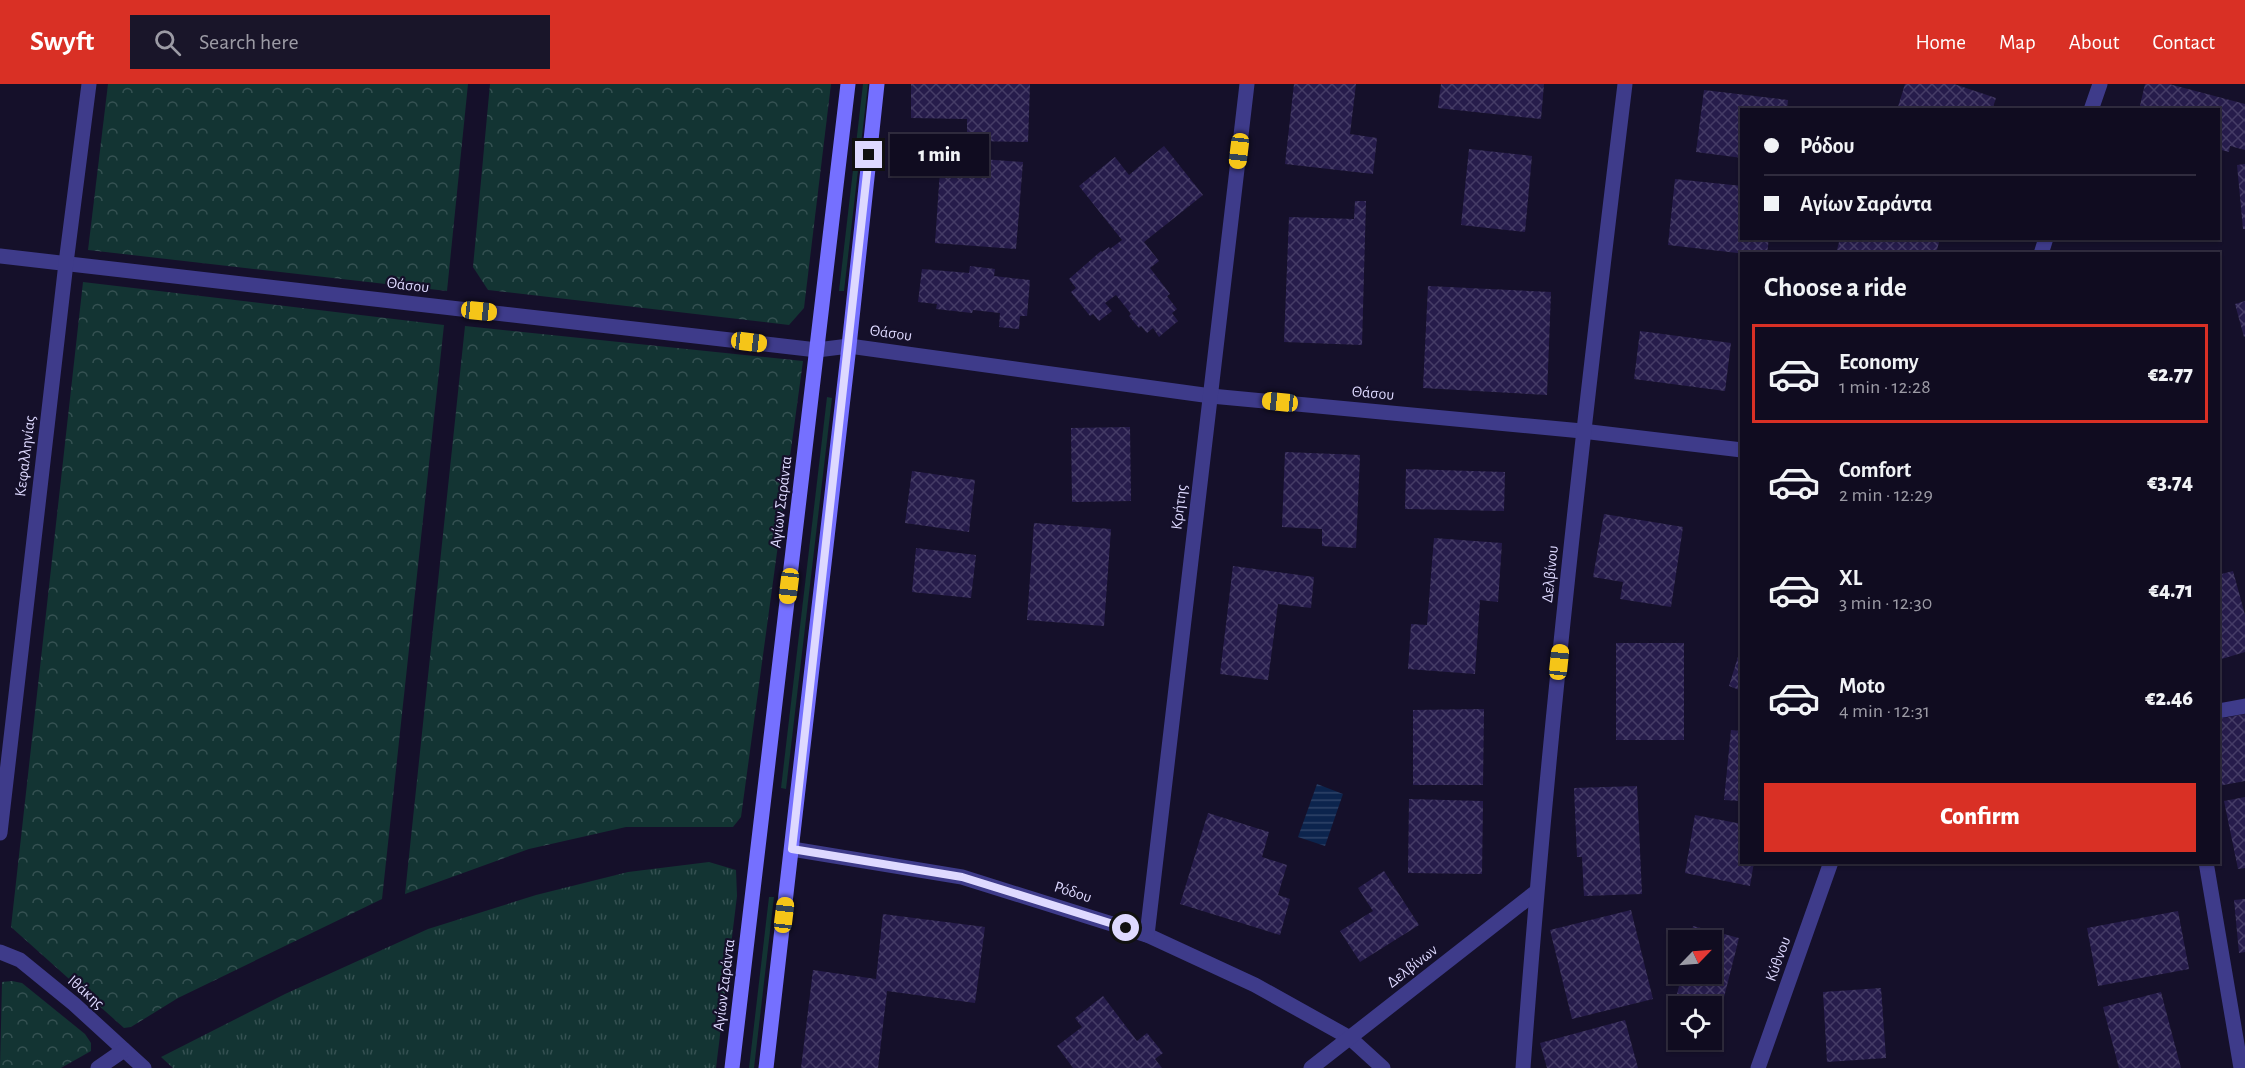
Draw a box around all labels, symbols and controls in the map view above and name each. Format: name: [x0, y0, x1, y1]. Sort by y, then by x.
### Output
search box: [130, 15, 550, 69]
icon: search: [151, 26, 184, 59]
text: Swyft: [30, 28, 94, 56]
text: Search here: [199, 31, 299, 53]
text: Home: [1915, 32, 1966, 53]
text: Map: [1999, 32, 2036, 53]
text: About: [2069, 32, 2119, 53]
text: Contact: [2152, 32, 2215, 53]
car: [1228, 132, 1250, 170]
callout: 1 min: [890, 134, 989, 176]
text: Ρόδου: [1800, 135, 1854, 157]
route end: [855, 141, 882, 168]
text: 1 min: [918, 145, 961, 165]
text: Αγίων Σαράντα: [1800, 193, 1932, 215]
street label: Θάσου: [386, 274, 430, 296]
text: Choose a ride: [1764, 274, 1907, 301]
car: [460, 300, 498, 322]
street label: Θάσου: [869, 322, 913, 344]
car: [730, 331, 768, 353]
icon: car: [1767, 347, 1821, 401]
text: Economy: [1839, 351, 1919, 373]
text: €2.77: [2148, 363, 2193, 385]
text: 1 min · 12:28: [1839, 377, 1931, 397]
street label: Θάσου: [1351, 383, 1395, 403]
car: [1261, 391, 1299, 413]
street label: Κεφαλληνίας: [12, 414, 39, 498]
street label: Αγίων Σαράντα: [767, 455, 795, 549]
icon: car: [1767, 455, 1821, 509]
text: Comfort: [1839, 459, 1911, 481]
text: €3.74: [2147, 471, 2193, 493]
street label: Κρήτης: [1168, 483, 1191, 531]
text: 2 min · 12:29: [1839, 485, 1933, 505]
street label: Δελβίνου: [1539, 545, 1561, 603]
icon: car: [1767, 563, 1821, 617]
car: [778, 567, 800, 605]
text: XL: [1839, 567, 1862, 589]
text: €4.71: [2149, 579, 2193, 601]
text: 3 min · 12:30: [1839, 593, 1932, 613]
car: [1548, 643, 1570, 681]
icon: car: [1767, 671, 1821, 725]
text: Moto: [1839, 675, 1885, 697]
text: €2.46: [2145, 687, 2193, 709]
text: 4 min · 12:31: [1839, 701, 1930, 721]
button: Confirm: [1764, 783, 2196, 852]
street label: Ρόδου: [1052, 878, 1094, 906]
car: [773, 896, 795, 934]
route start: [1112, 914, 1139, 941]
north arrow: [1668, 930, 1722, 984]
map controls: [1668, 930, 1722, 1050]
street label: Κύθνου: [1763, 934, 1793, 984]
street label: Αγίων Σαράντα: [710, 938, 738, 1032]
street label: Δελβίνων: [1384, 941, 1440, 991]
street label: Ιθάκης: [64, 972, 107, 1013]
button: locate: [1668, 996, 1722, 1050]

